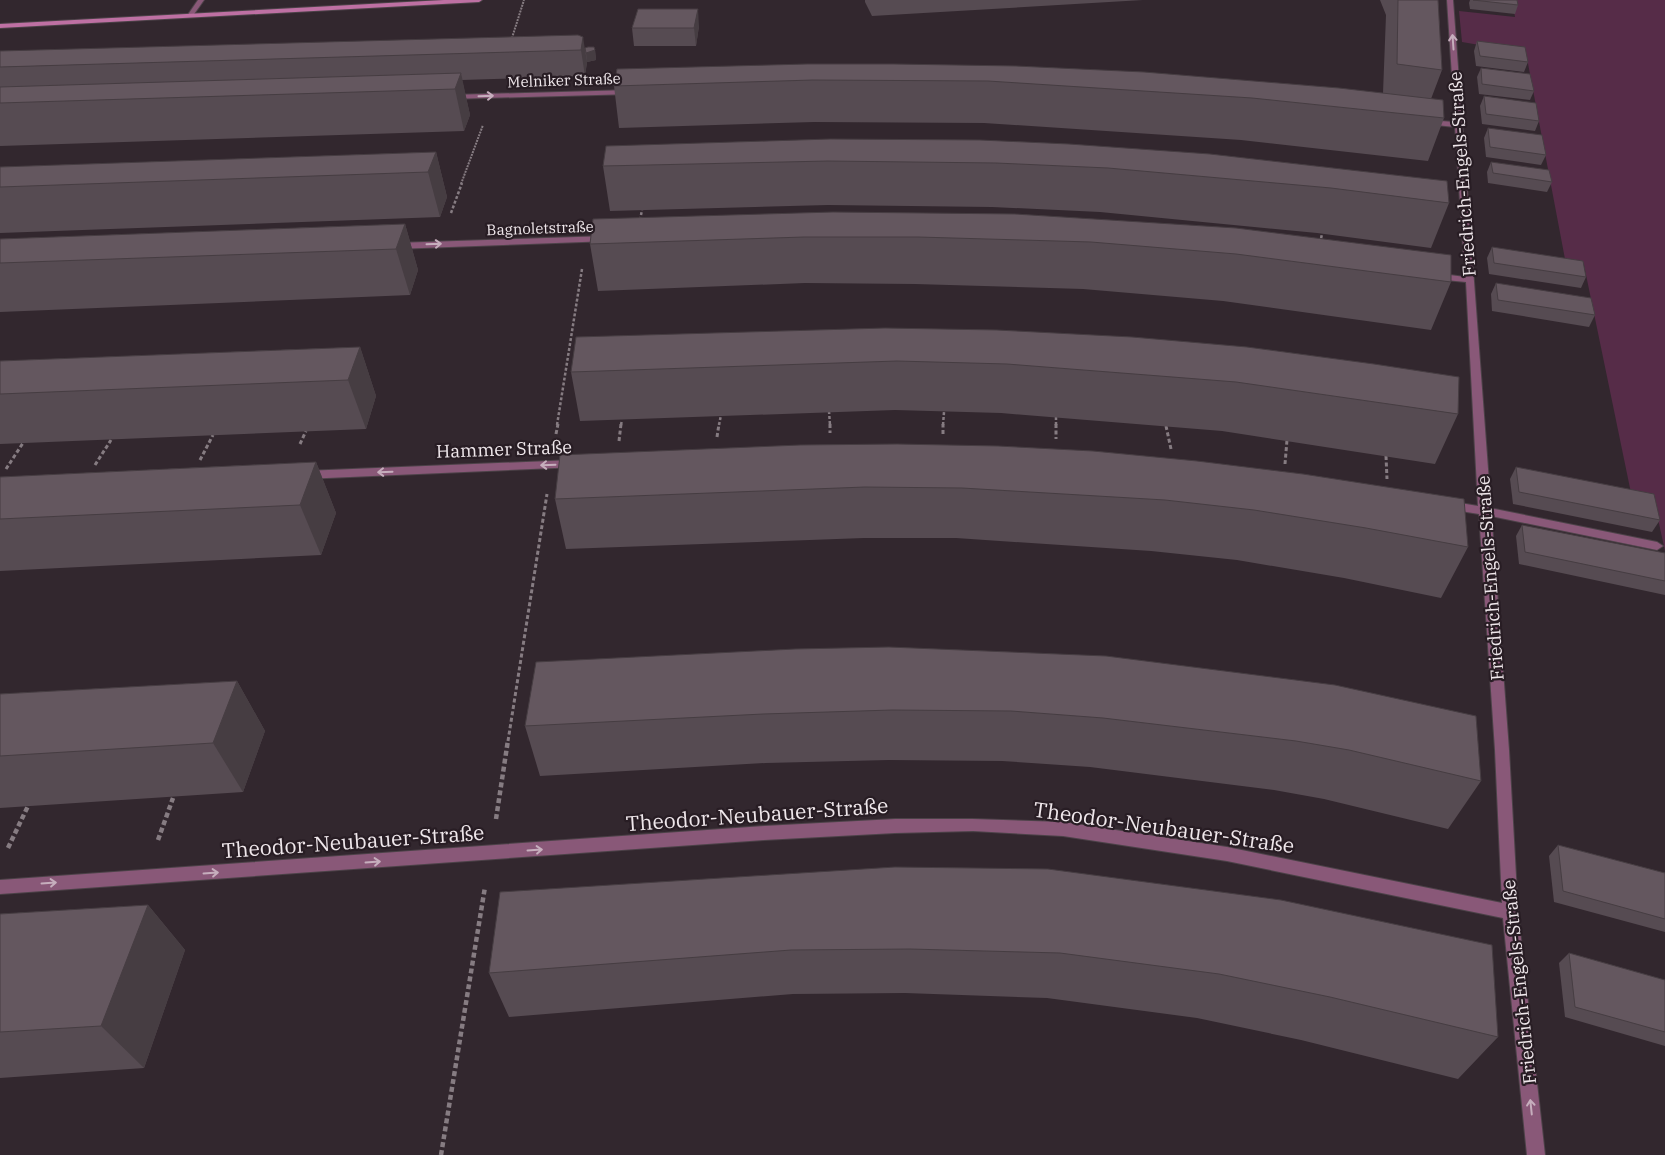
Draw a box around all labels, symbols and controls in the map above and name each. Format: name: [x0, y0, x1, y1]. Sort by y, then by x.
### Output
one-way arrow: [1449, 34, 1458, 50]
street label: Melniker Straße: [507, 69, 621, 91]
street label: Friedrich-Engels-Straße: [1443, 71, 1481, 277]
one-way arrow: [478, 91, 494, 101]
street label: Bagnoletstraße: [486, 217, 594, 239]
one-way arrow: [425, 240, 441, 249]
street label: Hammer Straße: [436, 435, 572, 463]
one-way arrow: [540, 460, 556, 470]
one-way arrow: [378, 467, 394, 476]
street label: Friedrich-Engels-Straße: [1471, 475, 1509, 681]
street label: Theodor-Neubauer-Straße: [625, 791, 889, 837]
street label: Theodor-Neubauer-Straße: [1032, 795, 1296, 859]
street label: Theodor-Neubauer-Straße: [221, 818, 485, 864]
one-way arrow: [527, 845, 543, 854]
one-way arrow: [365, 857, 381, 867]
one-way arrow: [203, 868, 219, 877]
one-way arrow: [40, 879, 56, 888]
street label: Friedrich-Engels-Straße: [1497, 879, 1541, 1085]
one-way arrow: [1526, 1099, 1536, 1115]

